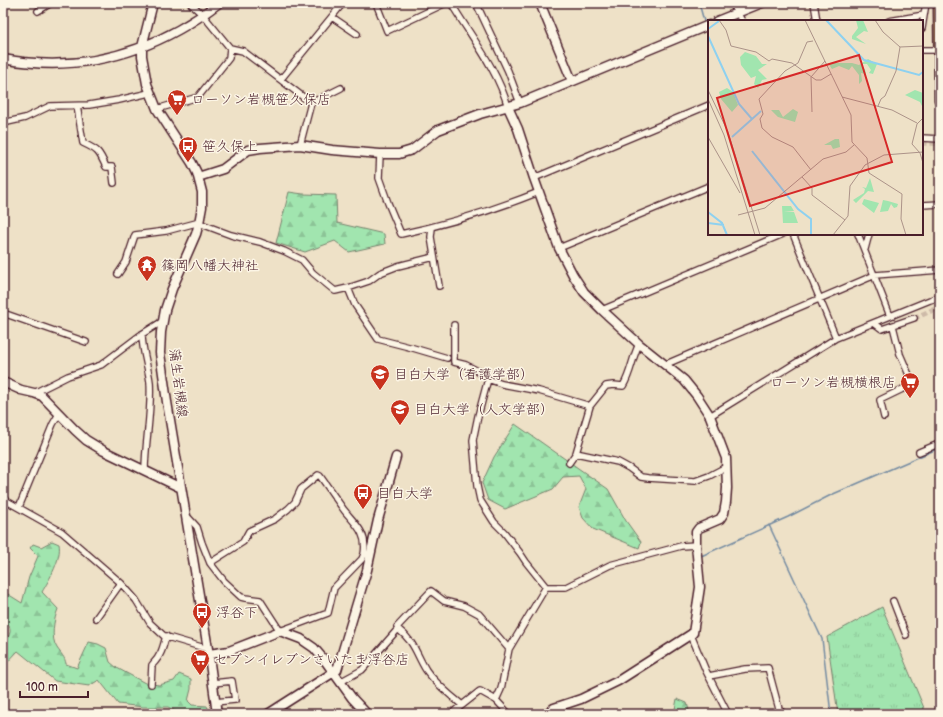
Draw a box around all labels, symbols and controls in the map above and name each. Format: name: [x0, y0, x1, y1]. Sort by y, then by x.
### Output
inset map: [708, 20, 923, 235]
supermarket icon: ローソン岩槻笹久保店: [166, 88, 188, 116]
place label: ローソン岩槻笹久保店: [191, 91, 331, 108]
bus stop icon: 笹久保上: [177, 135, 199, 163]
place label: 笹久保上: [202, 138, 258, 155]
temple icon: 篠岡八幡大神社: [136, 254, 158, 282]
place label: 篠岡八幡大神社: [161, 257, 259, 274]
street label: 蒲生岩槻線: [166, 347, 191, 419]
school or university icon: 目白大学（看護学部）: [369, 363, 391, 391]
place label: 目白大学（看護学部）: [394, 366, 534, 383]
supermarket icon: ローソン岩槻横根店: [899, 371, 921, 399]
place label: ローソン岩槻横根店: [770, 374, 896, 391]
school or university icon: 目白大学（人文学部）: [389, 398, 411, 426]
place label: 目白大学（人文学部）: [414, 401, 554, 418]
bus stop icon: 目白大学: [352, 482, 374, 510]
place label: 目白大学: [377, 485, 433, 502]
bus stop icon: 浮谷下: [191, 601, 213, 629]
place label: 浮谷下: [216, 604, 258, 621]
supermarket icon: セブンイレブンさいたま浮谷店: [189, 648, 211, 676]
place label: セブンイレブンさいたま浮谷店: [214, 651, 409, 668]
scale bar: [20, 673, 88, 699]
text: 100 m: [26, 680, 58, 695]

